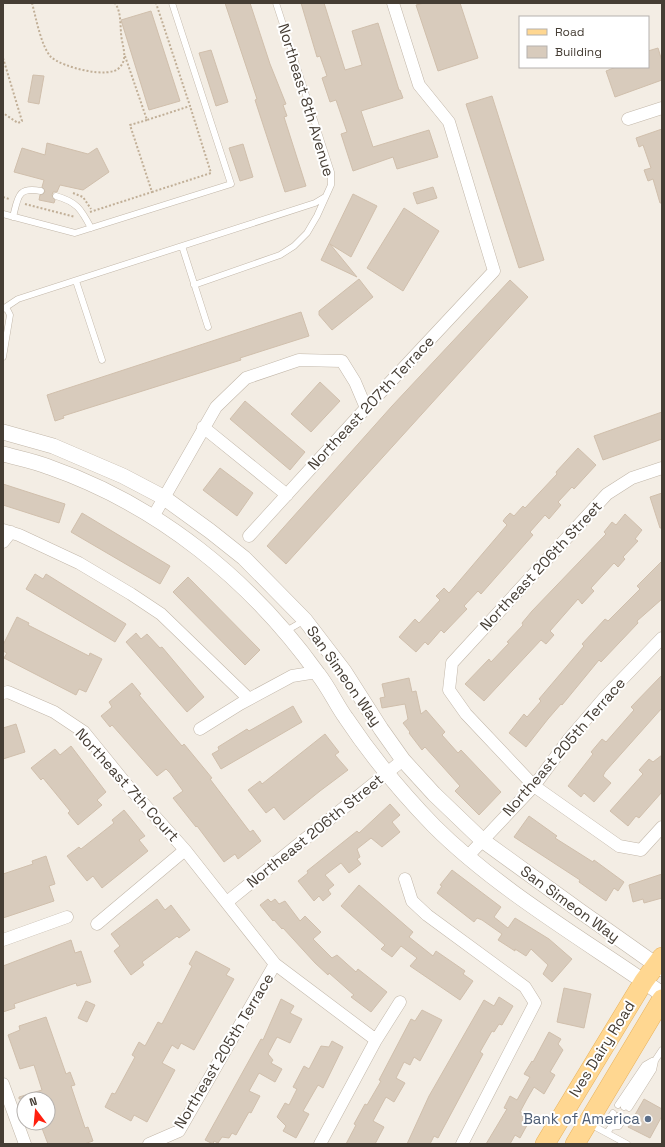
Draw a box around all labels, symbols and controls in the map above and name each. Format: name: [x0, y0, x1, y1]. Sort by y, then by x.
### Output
legend: [519, 16, 649, 68]
street label: Northeast 8th Avenue: [274, 21, 339, 179]
text: Road: [555, 24, 584, 40]
text: Building: [555, 44, 602, 60]
street label: Northeast 207th Terrace: [303, 331, 438, 474]
street label: Northeast 206th Street: [476, 497, 606, 635]
street label: San Simeon Way: [303, 622, 386, 730]
street label: Northeast 205th Terrace: [498, 673, 629, 820]
street label: Northeast 7th Court: [71, 724, 183, 845]
street label: Northeast 206th Street: [242, 770, 387, 892]
street label: San Simeon Way: [517, 861, 624, 946]
street label: Northeast 205th Terrace: [170, 970, 278, 1132]
street label: Ives Dairy Road: [564, 997, 639, 1100]
north arrow: [16, 1091, 56, 1131]
text: N: [28, 1094, 39, 1109]
place label: Bank of America: [523, 1109, 640, 1128]
marker: Bank of America: [643, 1114, 653, 1124]

